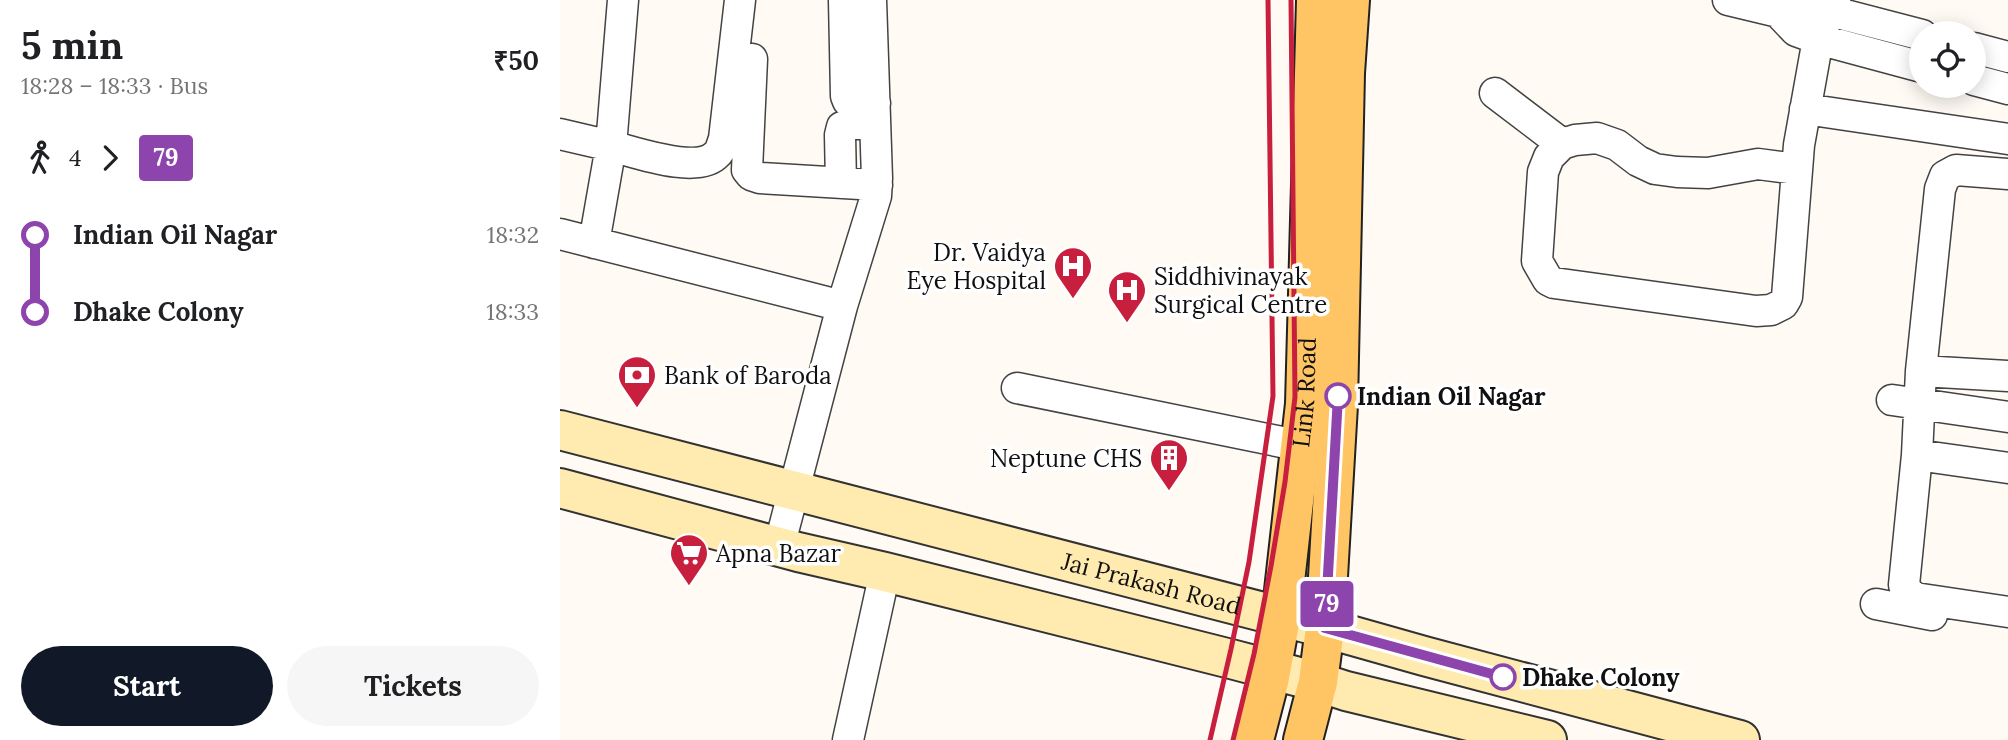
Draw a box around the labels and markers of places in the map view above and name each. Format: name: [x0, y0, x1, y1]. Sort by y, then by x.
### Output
place label: Dr. Vaidya Eye Hospital: [907, 237, 1046, 296]
hospital icon: Dr. Vaidya Eye Hospital: [1052, 245, 1094, 300]
place label: Siddhivinayak Surgical Centre: [1154, 261, 1327, 320]
hospital icon: Siddhivinayak Surgical Centre: [1106, 269, 1148, 324]
bank icon: Bank of Baroda: [616, 354, 658, 409]
place label: Bank of Baroda: [664, 360, 832, 391]
place label: Indian Oil Nagar: [1357, 381, 1546, 412]
marker: Indian Oil Nagar: [1325, 383, 1351, 409]
building icon: Neptune CHS: [1148, 437, 1190, 492]
place label: Neptune CHS: [990, 443, 1142, 474]
supermarket icon: Apna Bazar: [668, 532, 710, 587]
place label: Apna Bazar: [715, 538, 842, 569]
place label: Dhake Colony: [1522, 662, 1680, 693]
marker: Dhake Colony: [1490, 664, 1516, 690]

